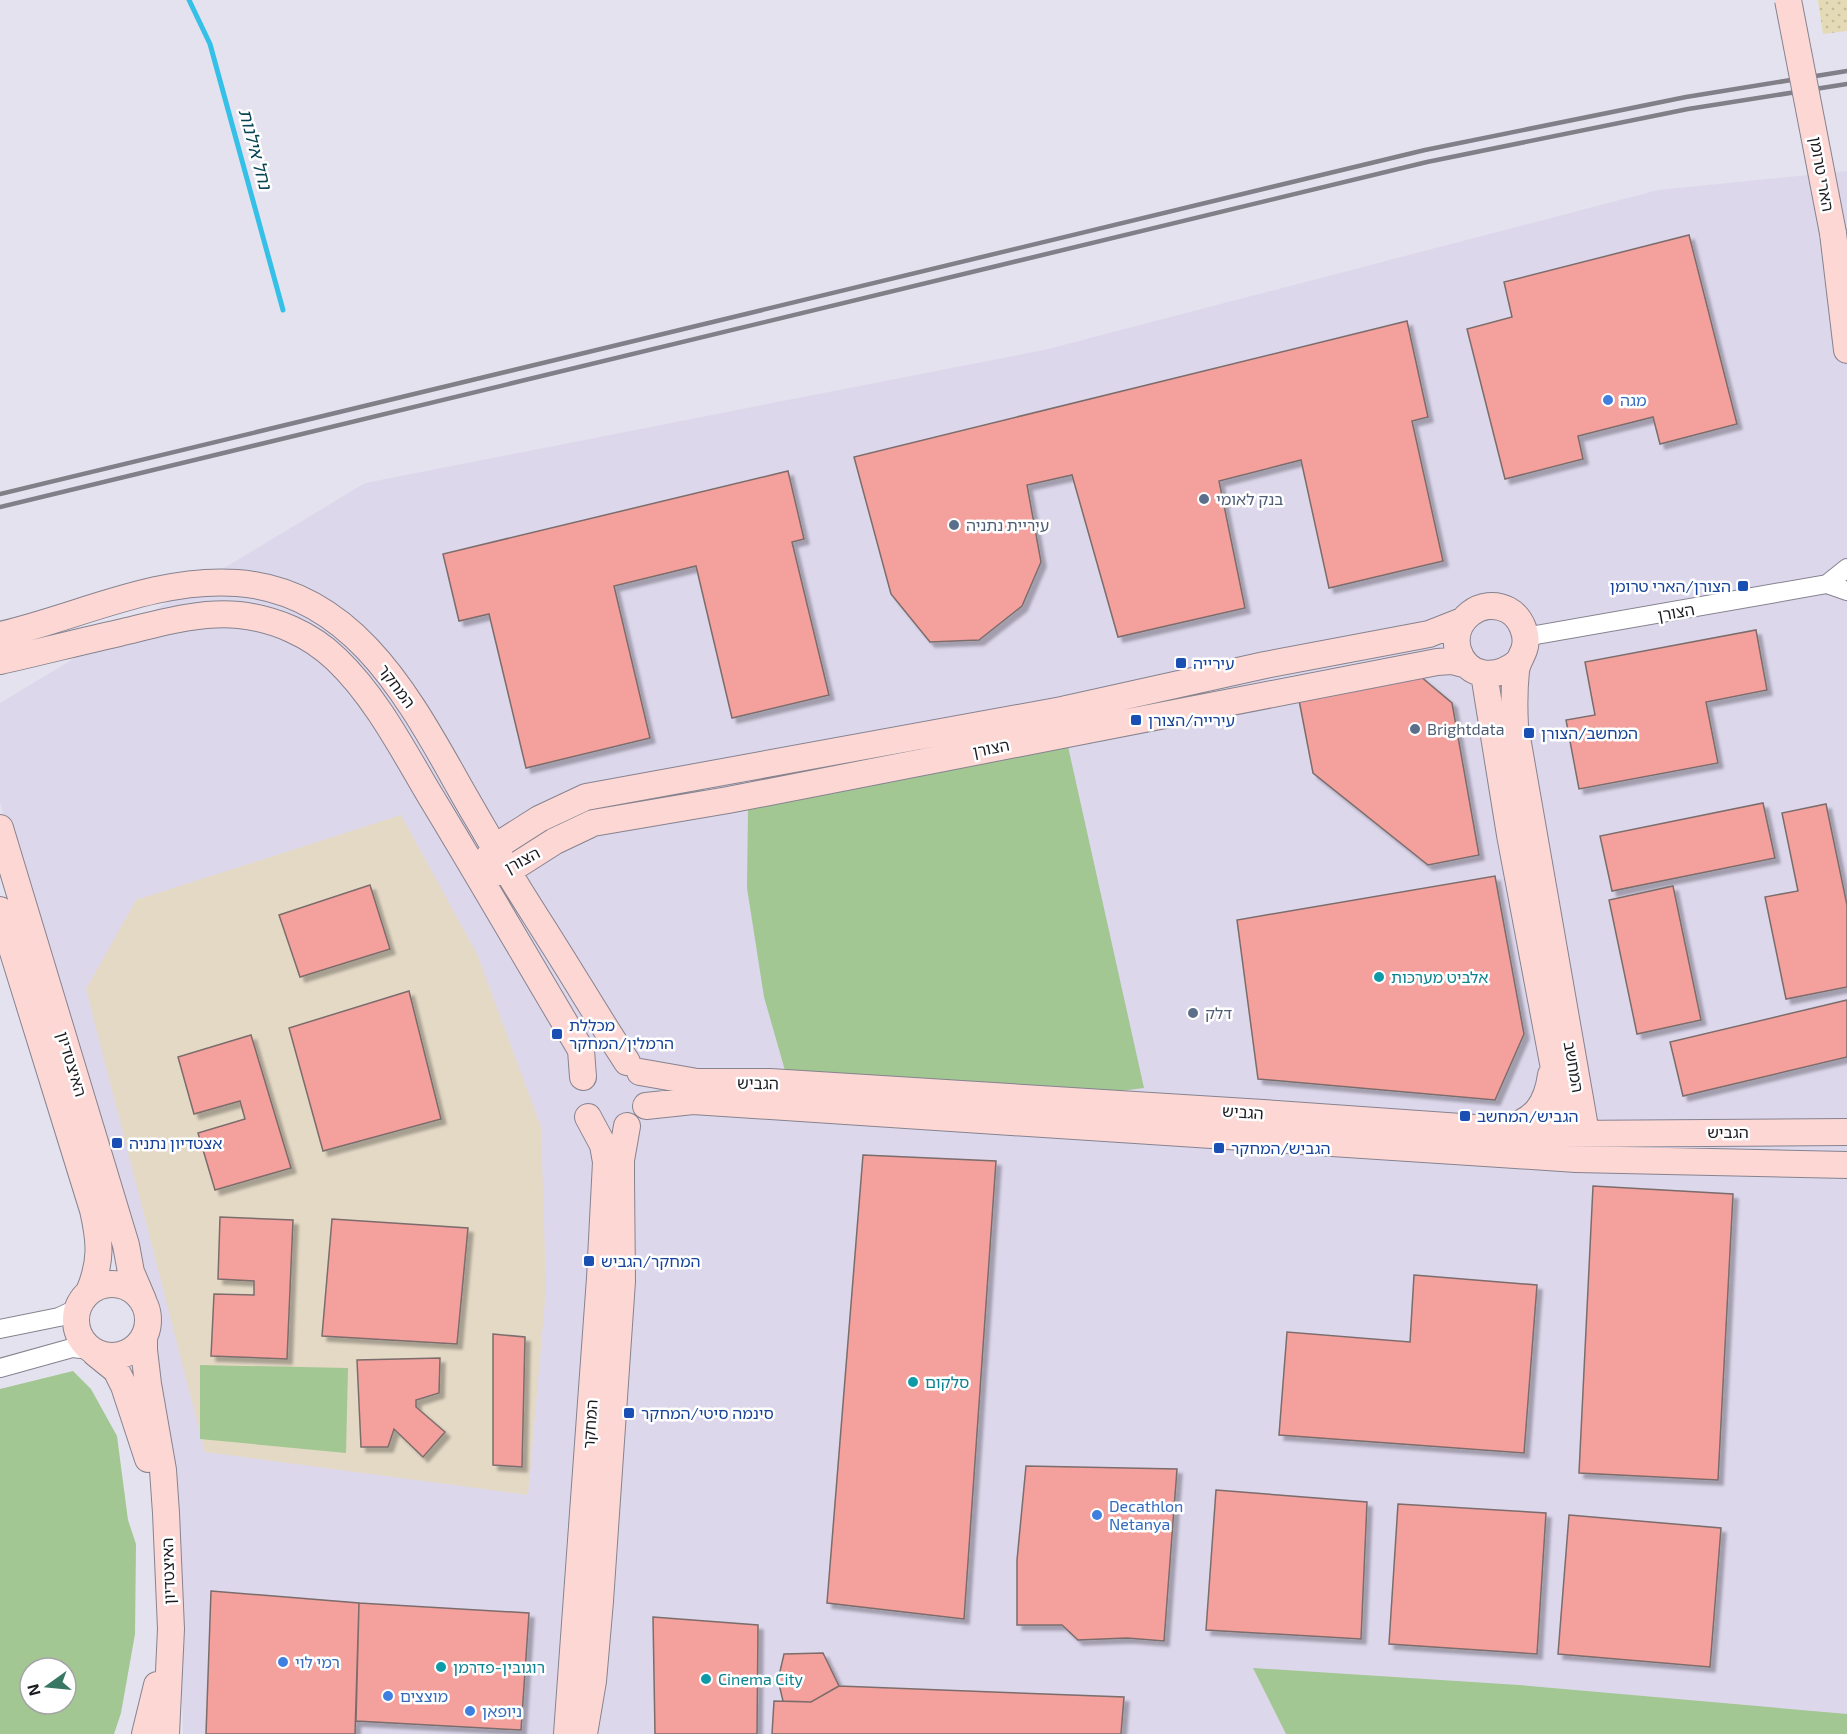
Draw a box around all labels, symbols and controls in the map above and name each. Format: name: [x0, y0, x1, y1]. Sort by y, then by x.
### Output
water label: נחל אילנות: [235, 106, 278, 193]
street label: הארי טרומן: [1807, 135, 1838, 213]
place label: מגה: [1620, 390, 1647, 409]
marker: מגה: [1601, 393, 1615, 407]
place label: בנק לאומי: [1216, 489, 1283, 508]
marker: בנק לאומי: [1197, 492, 1211, 506]
place label: עיריית נתניה: [966, 515, 1049, 534]
marker: עיריית נתניה: [947, 518, 961, 532]
place label: הצורן/הארי טרומן: [1610, 576, 1731, 595]
marker: הצורן/הארי טרומן: [1736, 579, 1750, 593]
street label: הצורן: [1656, 599, 1696, 624]
place label: עירייה: [1193, 653, 1234, 672]
marker: עירייה: [1174, 656, 1188, 670]
street label: המחקר: [375, 660, 420, 711]
place label: עירייה/הצורן: [1148, 710, 1235, 729]
marker: עירייה/הצורן: [1129, 713, 1143, 727]
place label: Brightdata: [1427, 719, 1504, 738]
marker: Brightdata: [1408, 722, 1422, 736]
place label: המחשב/הצורן: [1541, 723, 1638, 742]
marker: המחשב/הצורן: [1522, 726, 1536, 740]
street label: הצורן: [971, 735, 1011, 760]
street label: הצורן: [501, 842, 543, 877]
place label: אלביט מערכות: [1391, 967, 1488, 986]
marker: אלביט מערכות: [1372, 970, 1386, 984]
place label: דלק: [1205, 1003, 1232, 1022]
marker: דלק: [1186, 1006, 1200, 1020]
place label: מכללת הרמלין/המחקר: [569, 1015, 674, 1052]
marker: מכללת הרמלין/המחקר: [550, 1027, 564, 1041]
street label: האיצטדיון: [54, 1029, 91, 1099]
street label: המחשב: [1561, 1040, 1588, 1094]
street label: הגביש: [737, 1073, 779, 1092]
street label: הגביש: [1222, 1101, 1264, 1122]
place label: הגביש/המחשב: [1477, 1106, 1579, 1125]
marker: הגביש/המחשב: [1458, 1109, 1472, 1123]
street label: הגביש: [1707, 1122, 1749, 1141]
place label: אצטדיון נתניה: [129, 1133, 222, 1152]
marker: אצטדיון נתניה: [110, 1136, 124, 1150]
place label: הגביש/המחקר: [1231, 1138, 1330, 1157]
marker: הגביש/המחקר: [1212, 1141, 1226, 1155]
place label: המחקר/הגביש: [601, 1251, 700, 1270]
marker: המחקר/הגביש: [582, 1254, 596, 1268]
place label: סלקום: [925, 1372, 969, 1391]
marker: סלקום: [906, 1375, 920, 1389]
street label: המחקר: [578, 1399, 601, 1449]
place label: סינמה סיטי/המחקר: [641, 1403, 774, 1422]
marker: סינמה סיטי/המחקר: [622, 1406, 636, 1420]
place label: Decathlon Netanya: [1109, 1496, 1183, 1533]
marker: Decathlon Netanya: [1090, 1508, 1104, 1522]
street label: האיצטדיון: [157, 1537, 178, 1605]
place label: רמי לוי: [295, 1652, 340, 1671]
marker: רמי לוי: [276, 1655, 290, 1669]
north arrow: [18, 1656, 78, 1716]
place label: רוגובין-פדרמן: [453, 1657, 545, 1676]
marker: רוגובין-פדרמן: [434, 1660, 448, 1674]
place label: Cinema City: [718, 1669, 804, 1688]
marker: Cinema City: [699, 1672, 713, 1686]
text: N: [22, 1682, 44, 1698]
place label: מוצצים: [400, 1686, 448, 1705]
marker: מוצצים: [381, 1689, 395, 1703]
place label: ניופאן: [482, 1701, 522, 1720]
marker: ניופאן: [463, 1704, 477, 1718]

